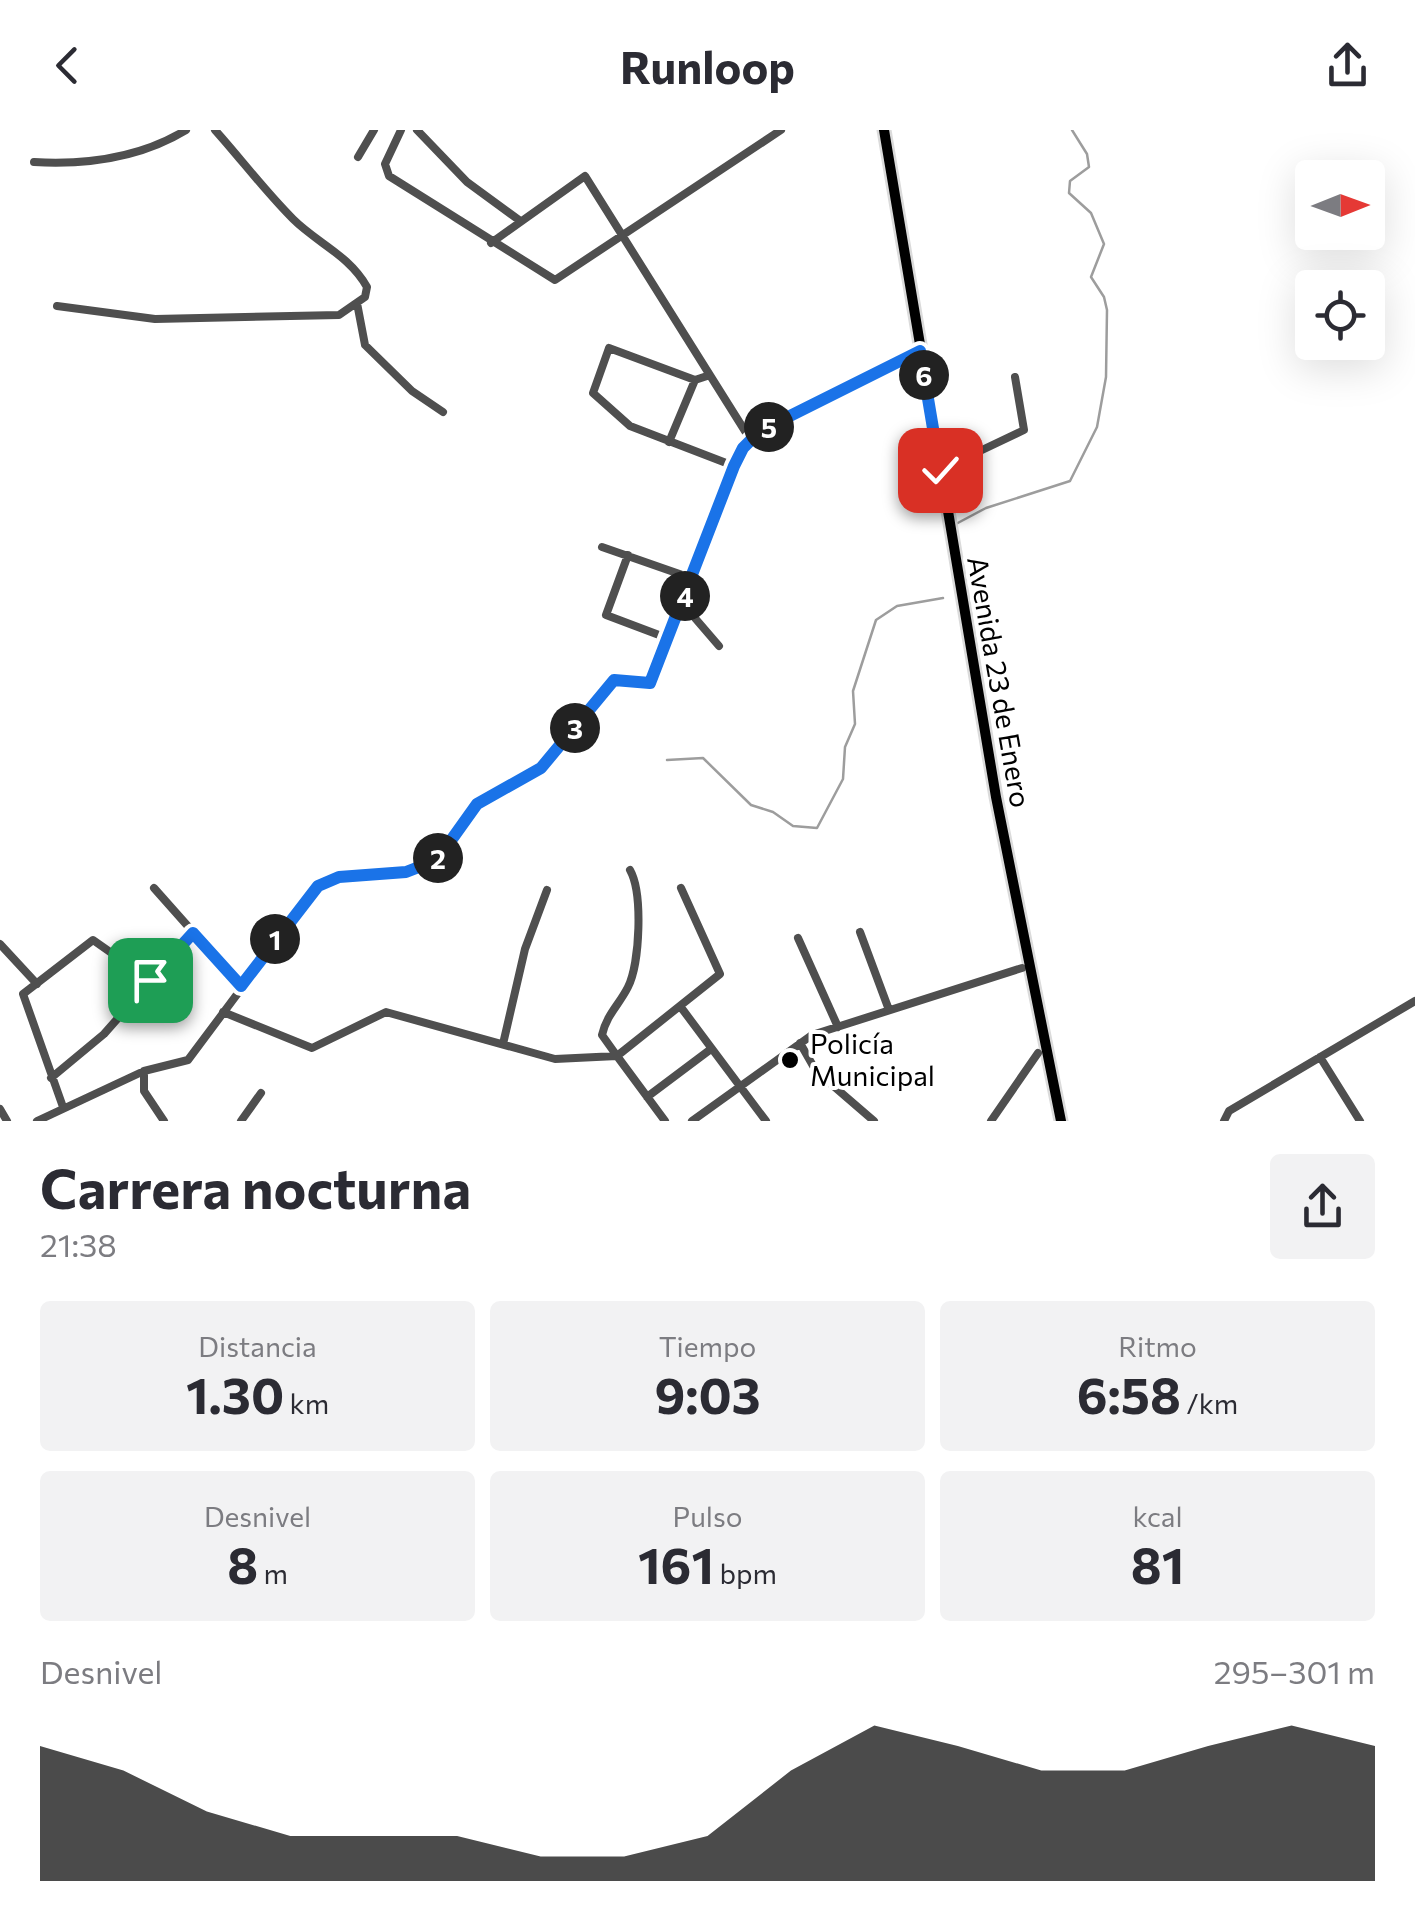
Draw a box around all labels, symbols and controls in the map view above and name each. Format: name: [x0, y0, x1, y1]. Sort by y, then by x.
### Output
icon: back: [40, 38, 95, 93]
text: Runloop: [620, 38, 795, 93]
icon: share: [1320, 38, 1375, 93]
north arrow: [1295, 160, 1385, 250]
map controls: [1295, 160, 1385, 360]
button: locate: [1295, 270, 1385, 360]
pin: 6: [899, 350, 949, 400]
text: 6: [915, 358, 933, 392]
pin: 5: [744, 402, 794, 452]
text: 5: [761, 410, 777, 444]
pin: [898, 428, 983, 513]
icon: check: [913, 443, 968, 498]
street label: Avenida 23 de Enero: [961, 554, 1039, 810]
pin: 4: [660, 571, 710, 621]
text: 4: [676, 579, 694, 613]
pin: 3: [550, 703, 600, 753]
text: 3: [567, 711, 583, 745]
pin: 2: [413, 833, 463, 883]
text: 2: [430, 841, 446, 875]
pin: 1: [250, 914, 300, 964]
text: 1: [269, 922, 281, 956]
pin: [108, 938, 193, 1023]
icon: arrive: [123, 953, 178, 1008]
place label: Policía Municipal: [810, 1026, 935, 1092]
marker: Policía Municipal: [779, 1049, 801, 1071]
text: Carrera nocturna: [40, 1153, 471, 1220]
button: share: [1270, 1154, 1375, 1259]
text: 21:38: [40, 1224, 117, 1264]
text: Distancia: [198, 1329, 317, 1363]
text: Tiempo: [659, 1329, 756, 1363]
text: Ritmo: [1118, 1329, 1197, 1363]
text: 1.30: [186, 1363, 284, 1424]
text: 9:03: [654, 1363, 761, 1424]
text: 6:58: [1077, 1363, 1181, 1424]
text: km: [284, 1386, 329, 1420]
text: /km: [1181, 1386, 1238, 1420]
text: Desnivel: [204, 1499, 311, 1533]
text: Pulso: [673, 1499, 742, 1533]
text: kcal: [1132, 1499, 1183, 1533]
text: 8: [227, 1533, 258, 1594]
text: 161: [638, 1533, 714, 1594]
text: 81: [1131, 1533, 1184, 1594]
text: m: [258, 1556, 288, 1590]
text: bpm: [714, 1556, 777, 1590]
text: Desnivel: [40, 1651, 162, 1691]
text: 295–301 m: [1214, 1651, 1375, 1691]

